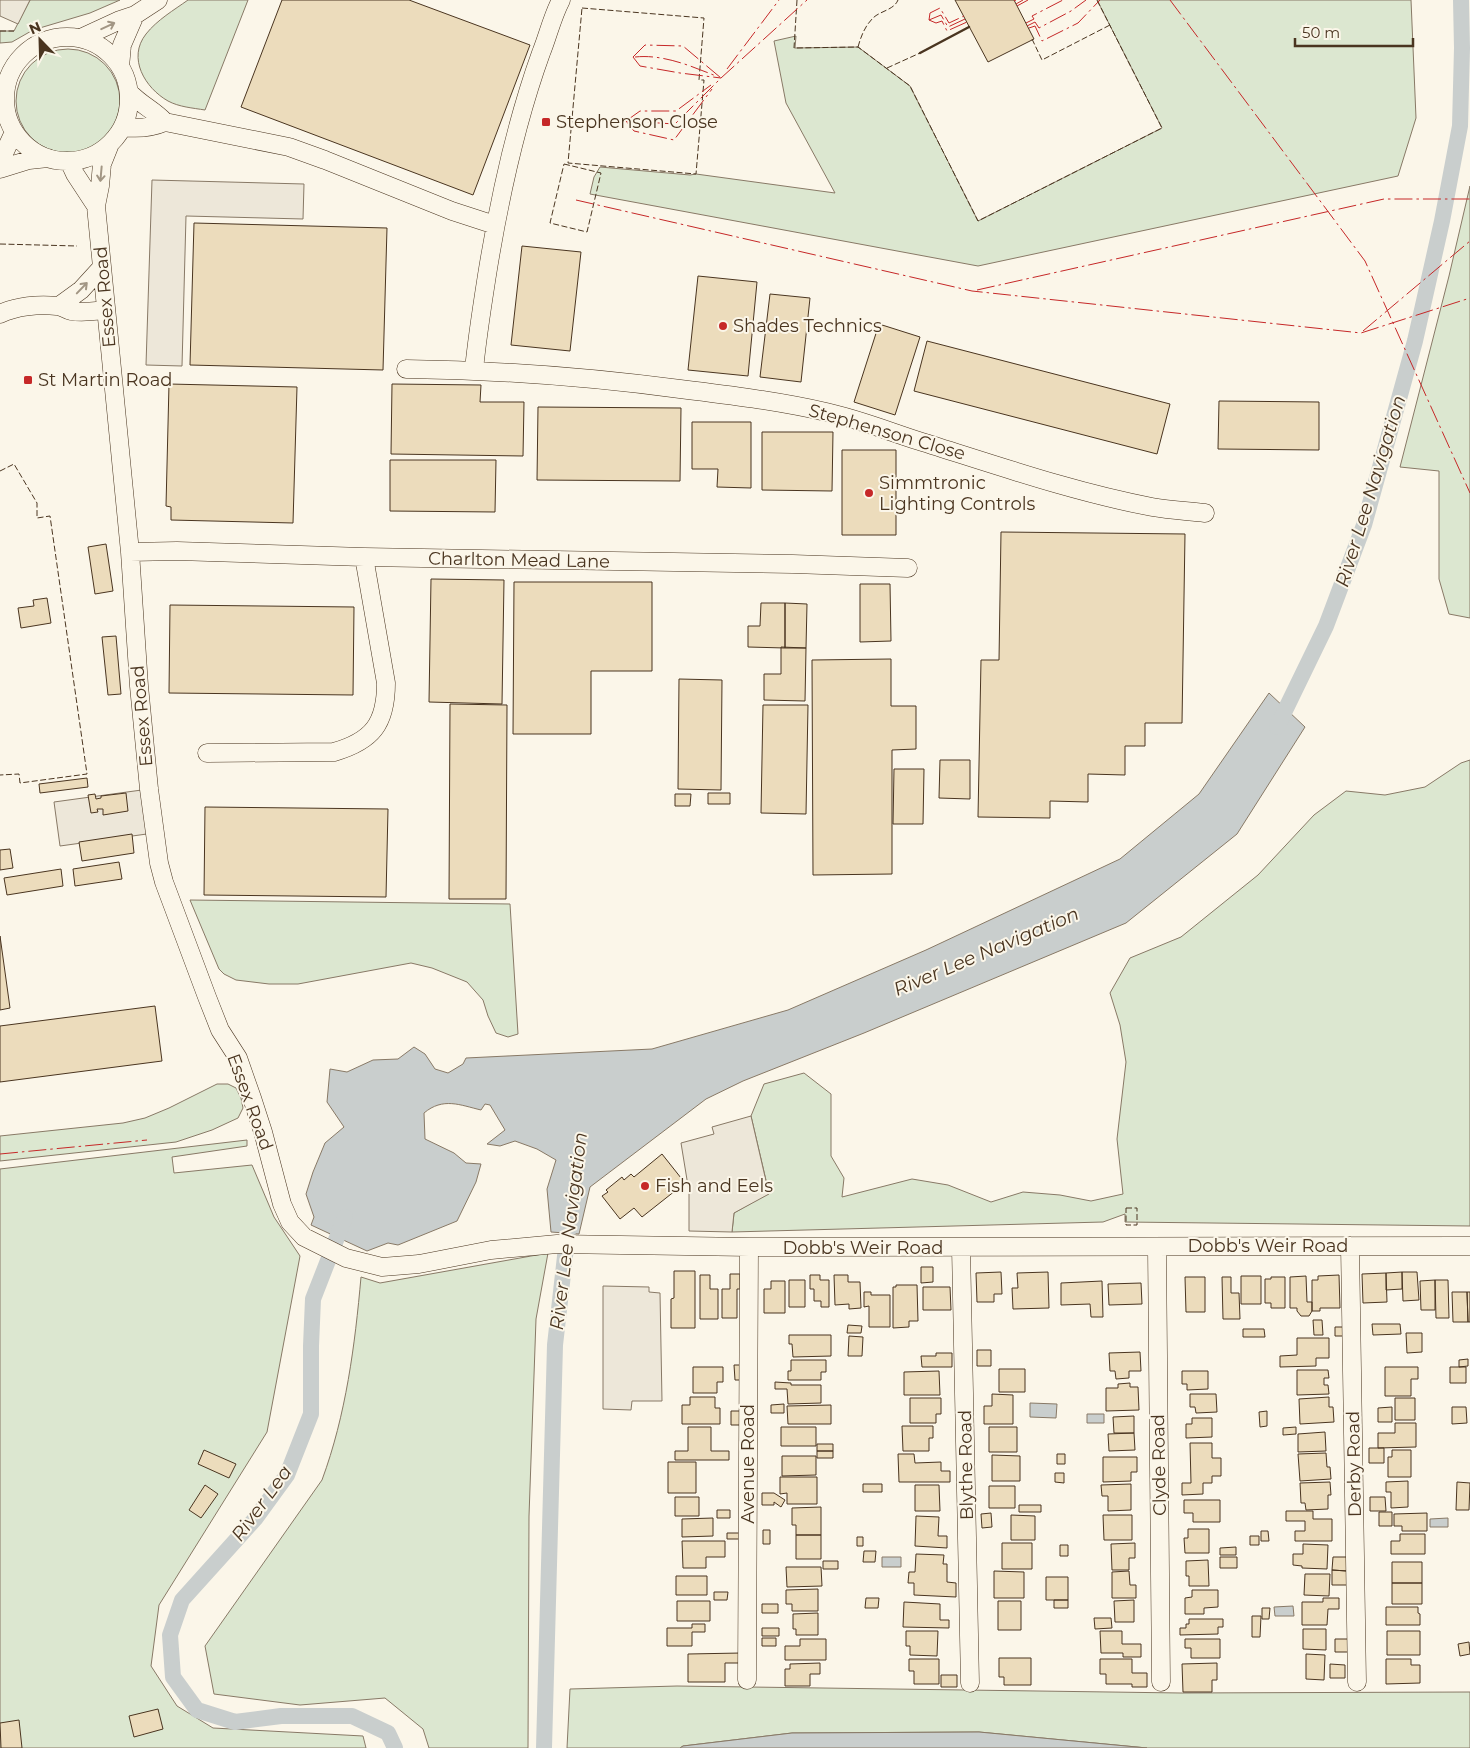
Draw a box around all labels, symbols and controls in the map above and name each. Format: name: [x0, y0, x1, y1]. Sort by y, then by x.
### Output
north arrow: [15, 15, 65, 65]
scale bar: [1295, 15, 1412, 47]
text: N: [26, 18, 44, 39]
one-way arrow: [100, 21, 115, 30]
text: 50 m: [1302, 23, 1340, 42]
place label: Stephenson Close: [556, 111, 718, 133]
marker: Stephenson Close: [540, 116, 552, 128]
one-way arrow: [97, 166, 106, 182]
street label: Essex Road: [90, 245, 120, 349]
one-way arrow: [76, 281, 88, 294]
place label: Shades Technics: [733, 315, 882, 337]
marker: Shades Technics: [717, 320, 729, 332]
place label: St Martin Road: [38, 369, 173, 391]
marker: St Martin Road: [22, 374, 34, 386]
water label: River Lee Navigation: [1330, 393, 1411, 590]
street label: Stephenson Close: [806, 399, 968, 465]
place label: Simmtronic Lighting Controls: [879, 472, 1036, 515]
marker: Simmtronic Lighting Controls: [863, 487, 875, 499]
street label: Charlton Mead Lane: [428, 547, 610, 573]
street label: Essex Road: [127, 664, 157, 768]
water label: River Lee Navigation: [890, 902, 1082, 1001]
street label: Essex Road: [222, 1051, 278, 1153]
water label: River Lee Navigation: [545, 1131, 592, 1331]
place label: Fish and Eels: [655, 1175, 773, 1197]
marker: Fish and Eels: [639, 1180, 651, 1192]
street label: Dobb's Weir Road: [1187, 1235, 1349, 1257]
street label: Dobb's Weir Road: [782, 1237, 944, 1259]
street label: Avenue Road: [737, 1404, 759, 1524]
street label: Blythe Road: [954, 1410, 978, 1520]
street label: Derby Road: [1342, 1411, 1366, 1517]
street label: Clyde Road: [1147, 1414, 1171, 1516]
water label: River Lea: [226, 1461, 297, 1546]

